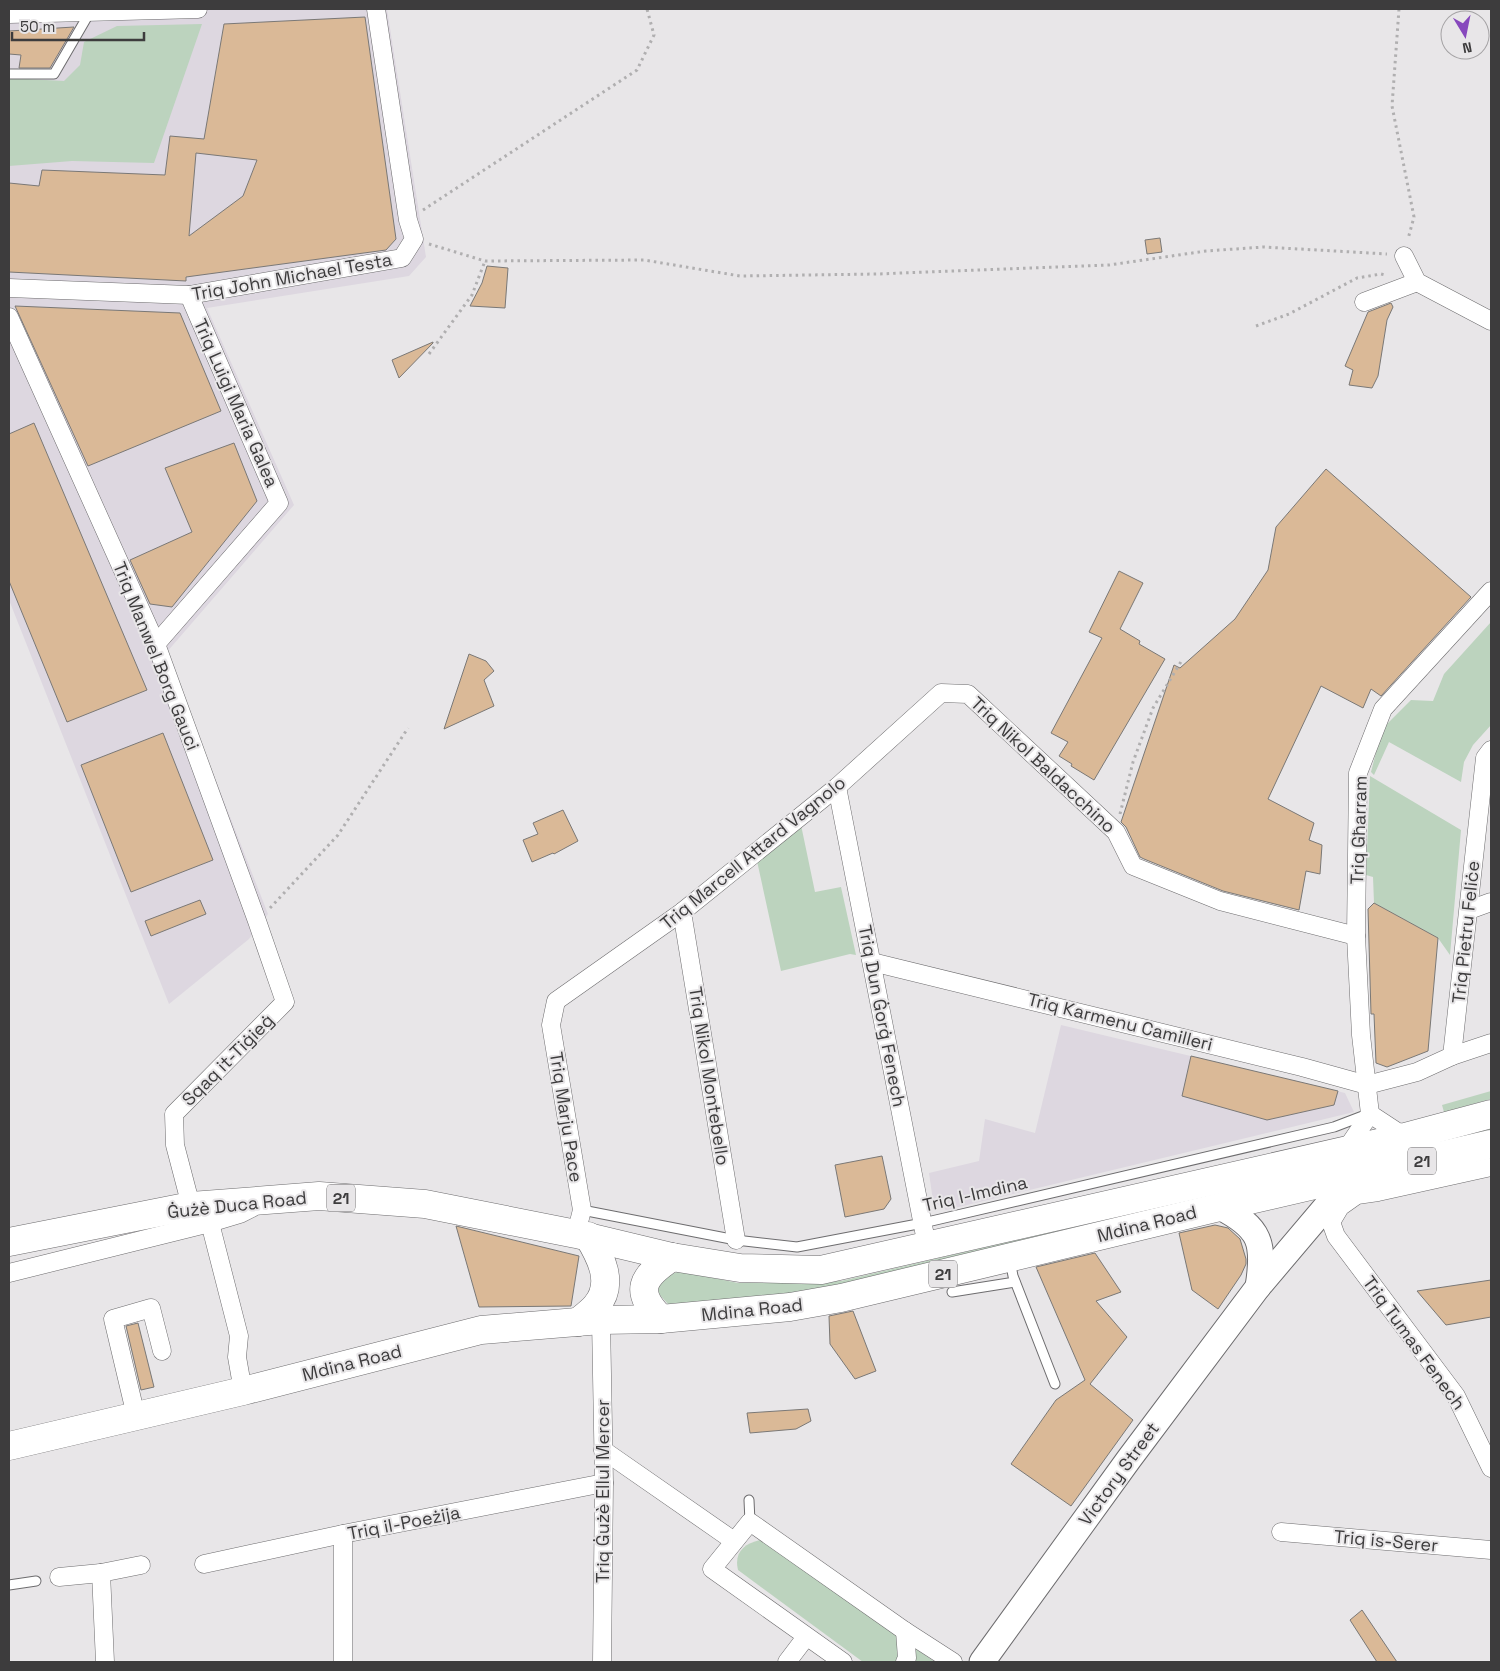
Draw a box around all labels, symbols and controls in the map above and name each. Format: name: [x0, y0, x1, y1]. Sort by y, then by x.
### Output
scale bar: [12, 10, 145, 42]
north arrow: [1440, 10, 1490, 60]
text: 50 m: [20, 17, 55, 36]
text: N: [1461, 38, 1473, 57]
street label: Triq John Michael Testa: [190, 248, 394, 305]
street label: Triq Luigi Maria Galea: [189, 315, 284, 491]
street label: Triq Manwel Borg Gauci: [108, 558, 205, 753]
street label: Triq Nikol Baldacchino: [966, 691, 1121, 838]
street label: Triq Marcell Attard Vagnolo: [655, 771, 850, 934]
street label: Triq Għarram: [1345, 775, 1372, 885]
street label: Triq Pietru Feliċe: [1447, 859, 1484, 1004]
street label: Triq Dun Ġorġ Fenech: [854, 923, 911, 1109]
street label: Triq Nikol Montebello: [684, 985, 735, 1167]
street label: Triq Karmenu Camilleri: [1025, 987, 1215, 1056]
street label: Sqaq it-Tiġieġ: [177, 1009, 279, 1111]
street label: Triq Marju Pace: [545, 1050, 588, 1184]
road number: 21: [1408, 1148, 1436, 1174]
street label: Triq l-Imdina: [920, 1170, 1029, 1217]
road number: 21: [327, 1184, 355, 1212]
street label: Ġużè Duca Road: [166, 1186, 308, 1223]
street label: Mdina Road: [1095, 1200, 1199, 1247]
road number: 21: [929, 1260, 957, 1288]
street label: Triq Tumas Fenech: [1358, 1271, 1471, 1414]
street label: Mdina Road: [700, 1293, 804, 1326]
street label: Mdina Road: [300, 1339, 404, 1386]
street label: Triq Ġużè Ellul Mercer: [591, 1399, 614, 1583]
street label: Victory Street: [1073, 1417, 1164, 1530]
street label: Triq il-Poeżija: [346, 1500, 462, 1545]
street label: Triq is-Serer: [1333, 1524, 1439, 1557]

